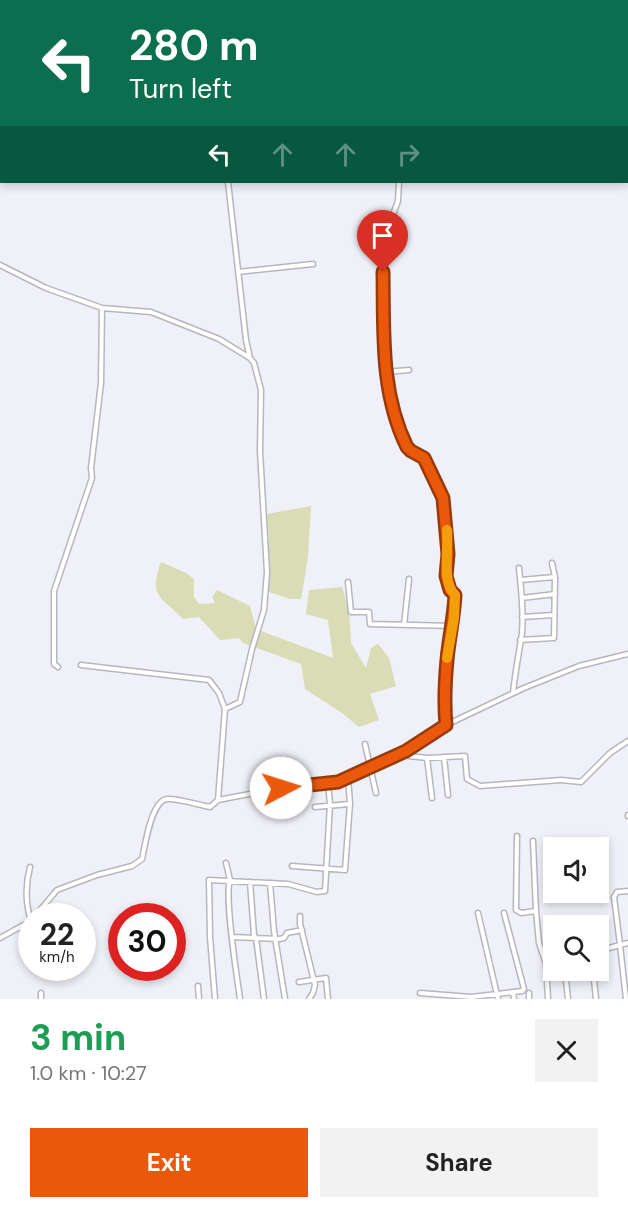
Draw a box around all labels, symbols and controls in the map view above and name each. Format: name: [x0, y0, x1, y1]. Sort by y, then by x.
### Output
text: 280 m: [129, 18, 259, 73]
icon: left: [30, 24, 108, 102]
text: Turn left: [129, 71, 232, 106]
icon: left: [203, 138, 236, 171]
icon: ahead: [266, 138, 299, 171]
icon: ahead: [329, 138, 362, 171]
icon: right: [392, 138, 425, 171]
pin: [357, 210, 408, 272]
icon: arrive: [366, 219, 399, 252]
position arrow: [249, 756, 313, 820]
map controls: [543, 837, 609, 981]
button: sound: [543, 837, 609, 903]
speed limit sign: 30: [108, 903, 186, 981]
text: 22: [40, 915, 74, 954]
button: search: [543, 915, 609, 981]
text: km/h: [39, 947, 75, 967]
text: 3 min: [30, 1014, 126, 1061]
button: close: [535, 1019, 598, 1082]
text: 1.0 km · 10:27: [30, 1060, 147, 1086]
button: Exit: [30, 1128, 308, 1197]
button: Share: [320, 1128, 598, 1197]

